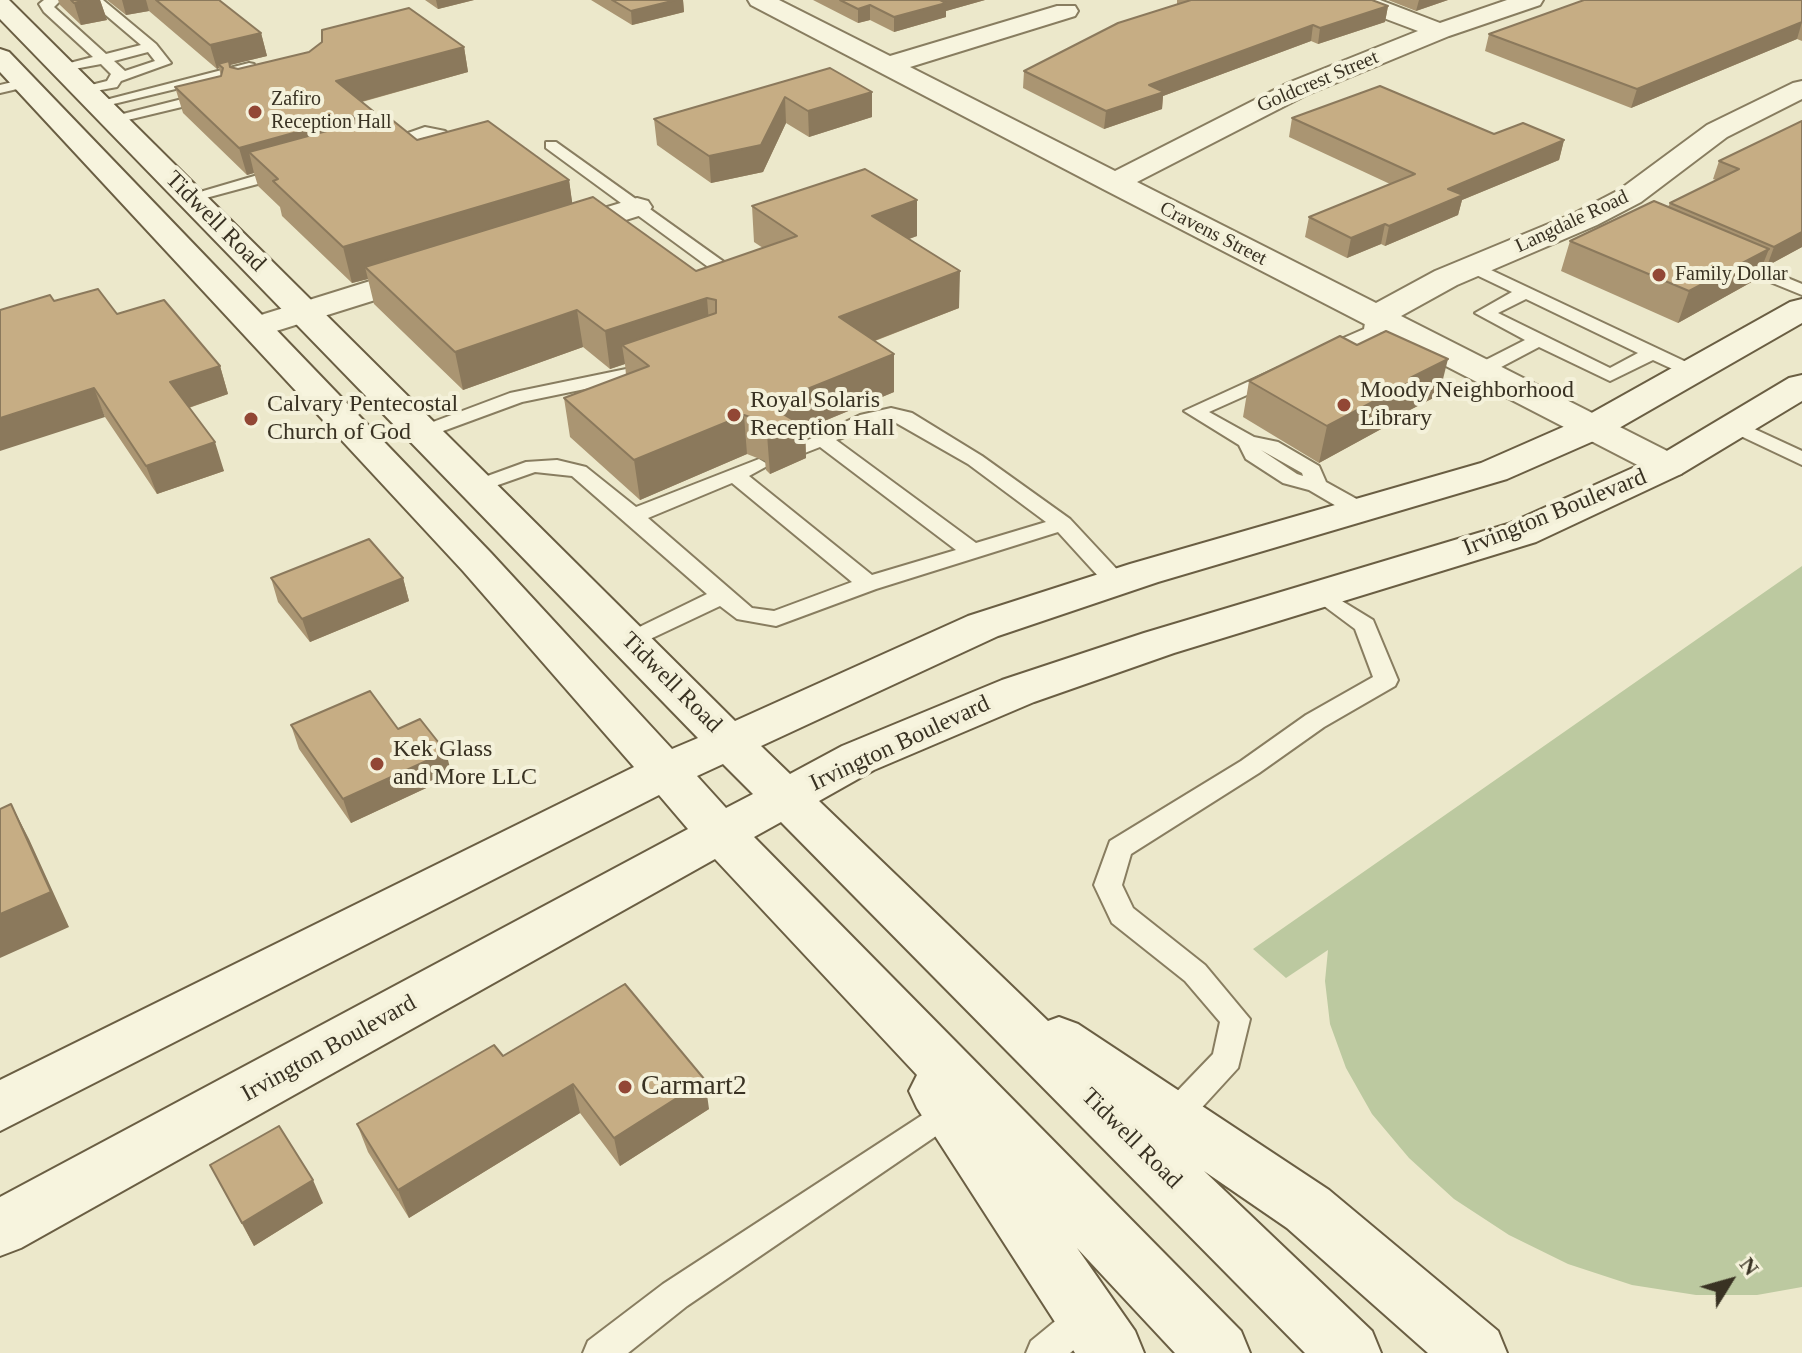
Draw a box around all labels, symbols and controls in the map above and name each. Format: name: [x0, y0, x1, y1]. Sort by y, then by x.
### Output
street label: Goldcrest Street: [1254, 46, 1382, 118]
place label: Zafiro Reception Hall: [271, 88, 392, 135]
marker: Zafiro Reception Hall: [246, 103, 264, 121]
street label: Tidwell Road: [159, 166, 271, 278]
street label: Langdale Road: [1512, 185, 1632, 259]
street label: Cravens Street: [1155, 197, 1271, 271]
place label: Family Dollar: [1675, 263, 1788, 287]
marker: Family Dollar: [1650, 266, 1668, 284]
place label: Moody Neighborhood Library: [1360, 377, 1574, 433]
place label: Royal Solaris Reception Hall: [750, 387, 895, 443]
place label: Calvary Pentecostal Church of God: [267, 391, 458, 447]
marker: Moody Neighborhood Library: [1335, 396, 1353, 414]
marker: Royal Solaris Reception Hall: [725, 406, 743, 424]
marker: Calvary Pentecostal Church of God: [242, 410, 260, 428]
street label: Irvington Boulevard: [1459, 463, 1651, 563]
street label: Tidwell Road: [615, 627, 727, 739]
street label: Irvington Boulevard: [805, 690, 995, 798]
place label: Kek Glass and More LLC: [393, 736, 537, 792]
marker: Kek Glass and More LLC: [368, 755, 386, 773]
street label: Irvington Boulevard: [237, 989, 421, 1109]
place label: Carmart2: [641, 1070, 747, 1104]
marker: Carmart2: [616, 1078, 634, 1096]
street label: Tidwell Road: [1075, 1083, 1187, 1195]
north arrow: [1690, 1241, 1770, 1321]
text: N: [1735, 1252, 1764, 1280]

